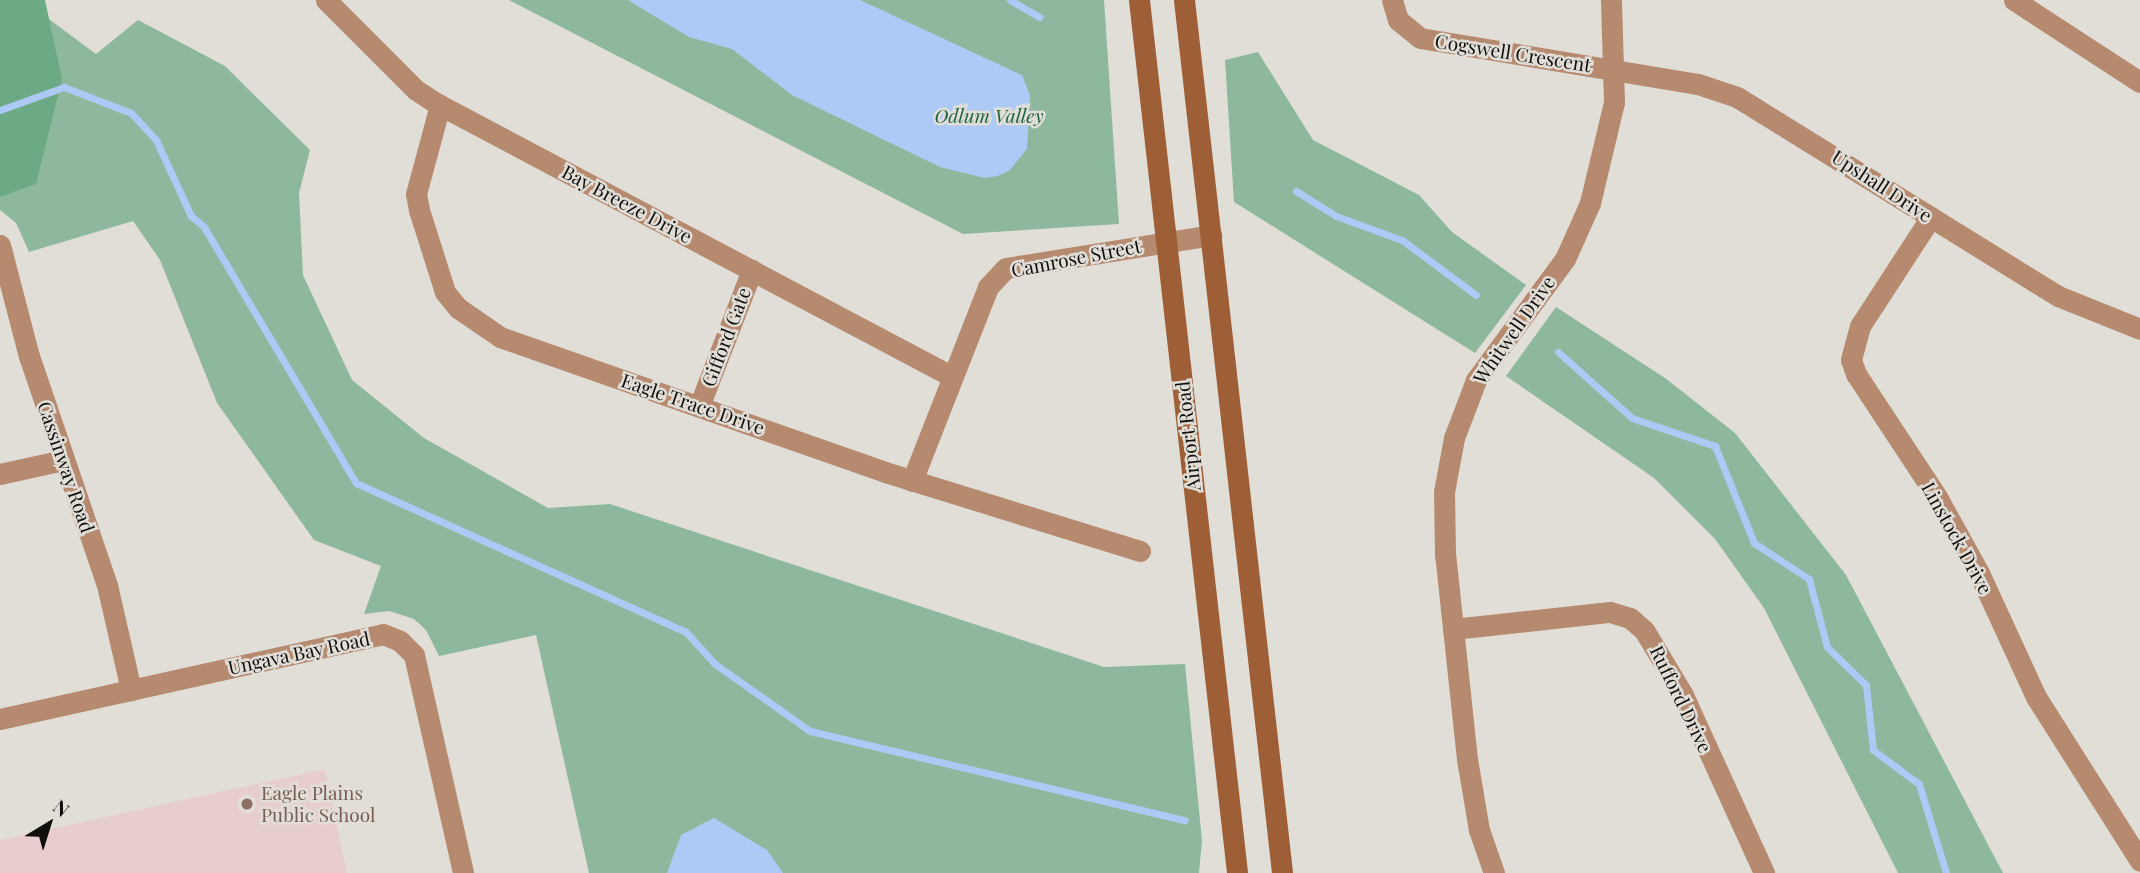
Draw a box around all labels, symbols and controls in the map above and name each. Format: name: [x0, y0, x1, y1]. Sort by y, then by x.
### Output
street label: Cogswell Crescent: [1433, 29, 1593, 77]
park label: Odlum Valley: [934, 105, 1044, 127]
street label: Upshall Drive: [1828, 145, 1936, 227]
street label: Bay Breeze Drive: [558, 160, 696, 248]
street label: Camrose Street: [1009, 234, 1143, 282]
street label: Whitwell Drive: [1468, 272, 1560, 388]
street label: Gifford Gate: [697, 284, 755, 390]
street label: Eagle Trace Drive: [618, 369, 768, 439]
street label: Airport Road: [1171, 380, 1205, 492]
street label: Cassinway Road: [33, 398, 99, 536]
street label: Linstock Drive: [1917, 478, 1997, 598]
street label: Ungava Bay Road: [226, 627, 372, 679]
street label: Rufford Drive: [1645, 642, 1717, 756]
place label: Eagle Plains Public School: [261, 782, 375, 826]
north arrow: [14, 789, 84, 859]
text: N: [49, 793, 75, 822]
marker: Eagle Plains Public School: [239, 796, 255, 812]

